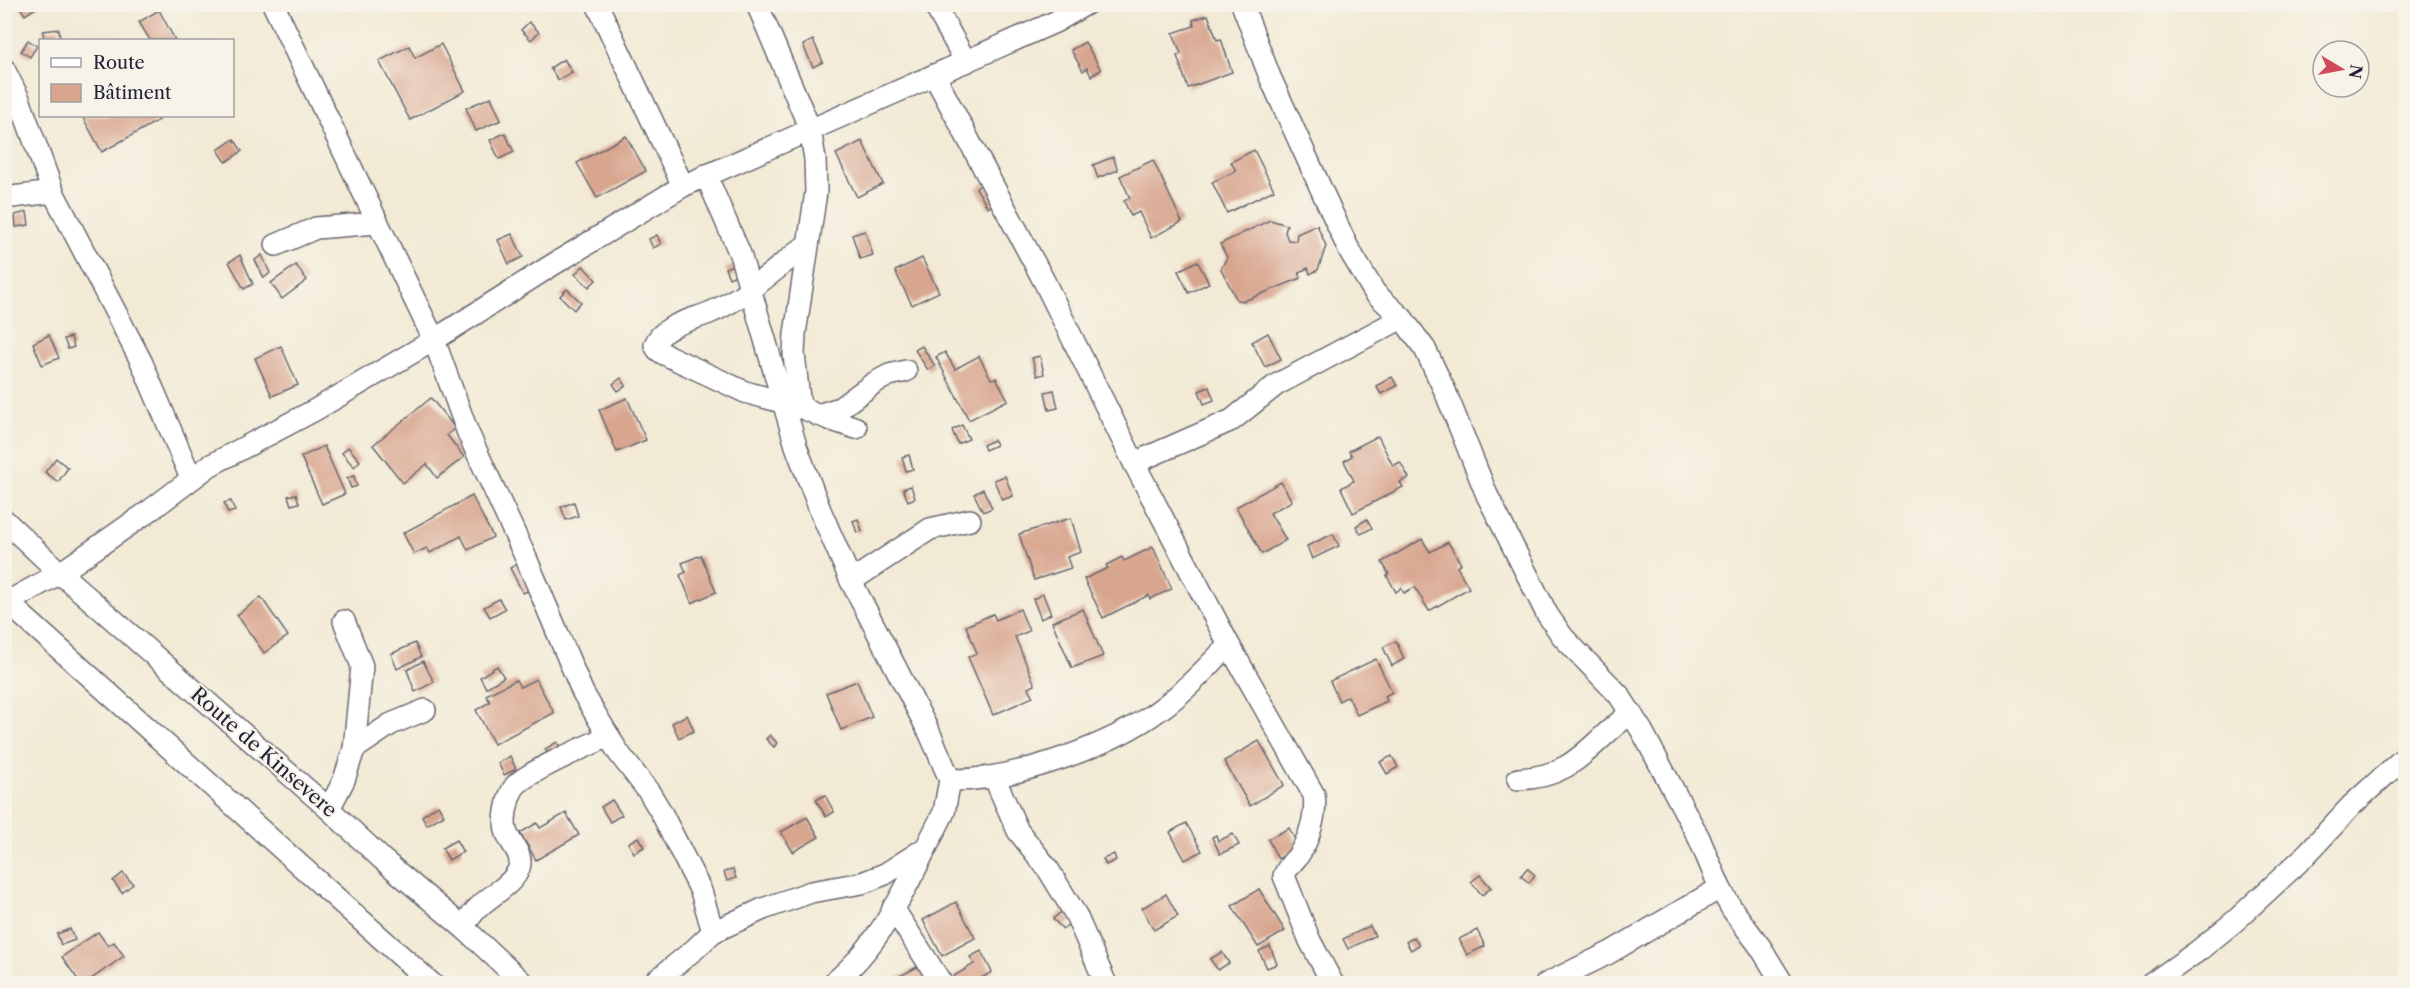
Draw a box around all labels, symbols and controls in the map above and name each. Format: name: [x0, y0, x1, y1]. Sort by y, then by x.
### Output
legend: [39, 39, 234, 117]
north arrow: [2311, 39, 2371, 99]
text: Route: [93, 52, 145, 74]
text: N: [2345, 63, 2367, 80]
text: Bâtiment: [93, 82, 172, 104]
street label: Route de Kinsevere: [186, 682, 342, 822]

